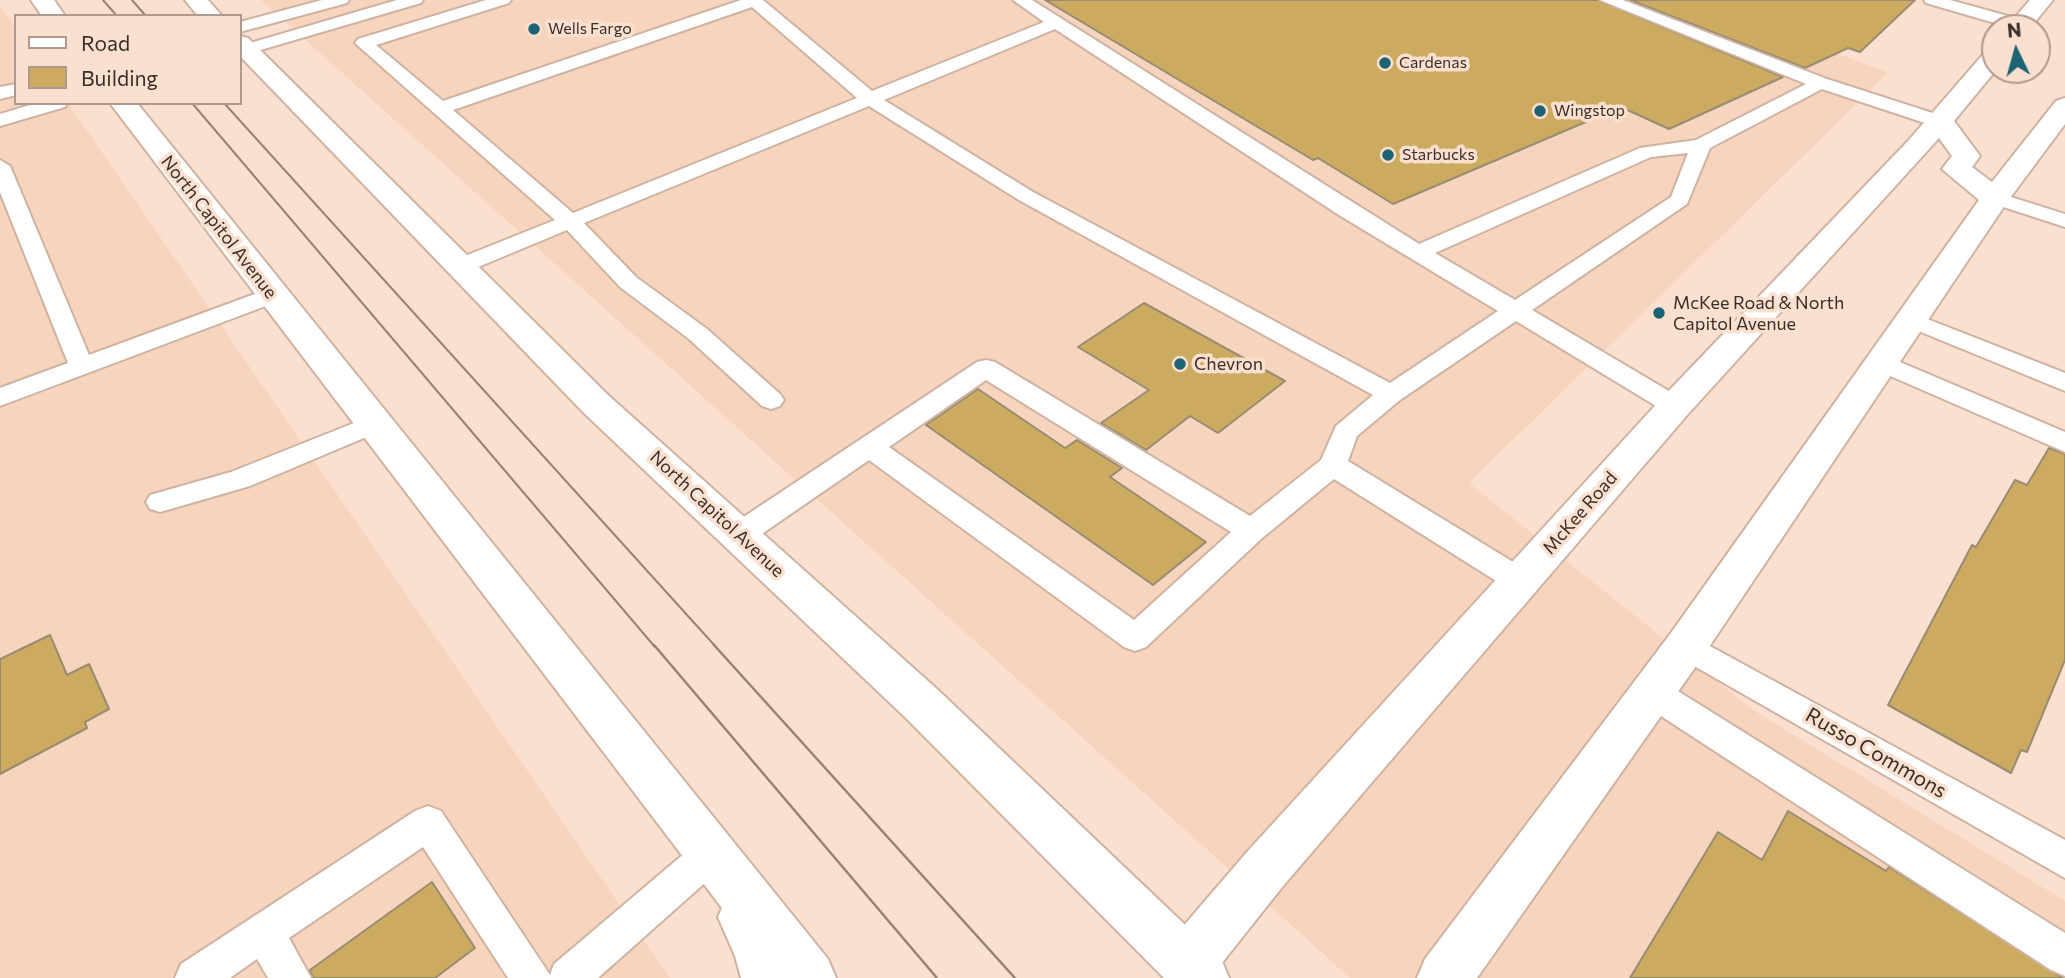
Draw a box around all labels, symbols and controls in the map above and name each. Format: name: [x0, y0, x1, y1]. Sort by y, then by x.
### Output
legend: [14, 14, 242, 105]
north arrow: [1981, 14, 2051, 84]
text: N: [2006, 17, 2022, 42]
place label: Wells Fargo: [548, 19, 632, 39]
marker: Wells Fargo: [526, 21, 542, 37]
text: Road: [81, 30, 130, 55]
place label: Cardenas: [1399, 53, 1467, 73]
marker: Cardenas: [1377, 55, 1393, 71]
text: Building: [81, 65, 158, 90]
place label: Wingstop: [1554, 101, 1625, 121]
marker: Wingstop: [1532, 103, 1548, 119]
place label: Starbucks: [1402, 145, 1475, 165]
marker: Starbucks: [1380, 147, 1396, 163]
street label: North Capitol Avenue: [156, 151, 282, 303]
place label: McKee Road & North Capitol Avenue: [1673, 292, 1844, 334]
marker: McKee Road & North Capitol Avenue: [1651, 305, 1667, 321]
place label: Chevron: [1194, 353, 1263, 375]
marker: Chevron: [1172, 356, 1188, 372]
street label: North Capitol Avenue: [645, 446, 789, 582]
street label: McKee Road: [1538, 467, 1622, 559]
street label: Russo Commons: [1801, 702, 1951, 804]

